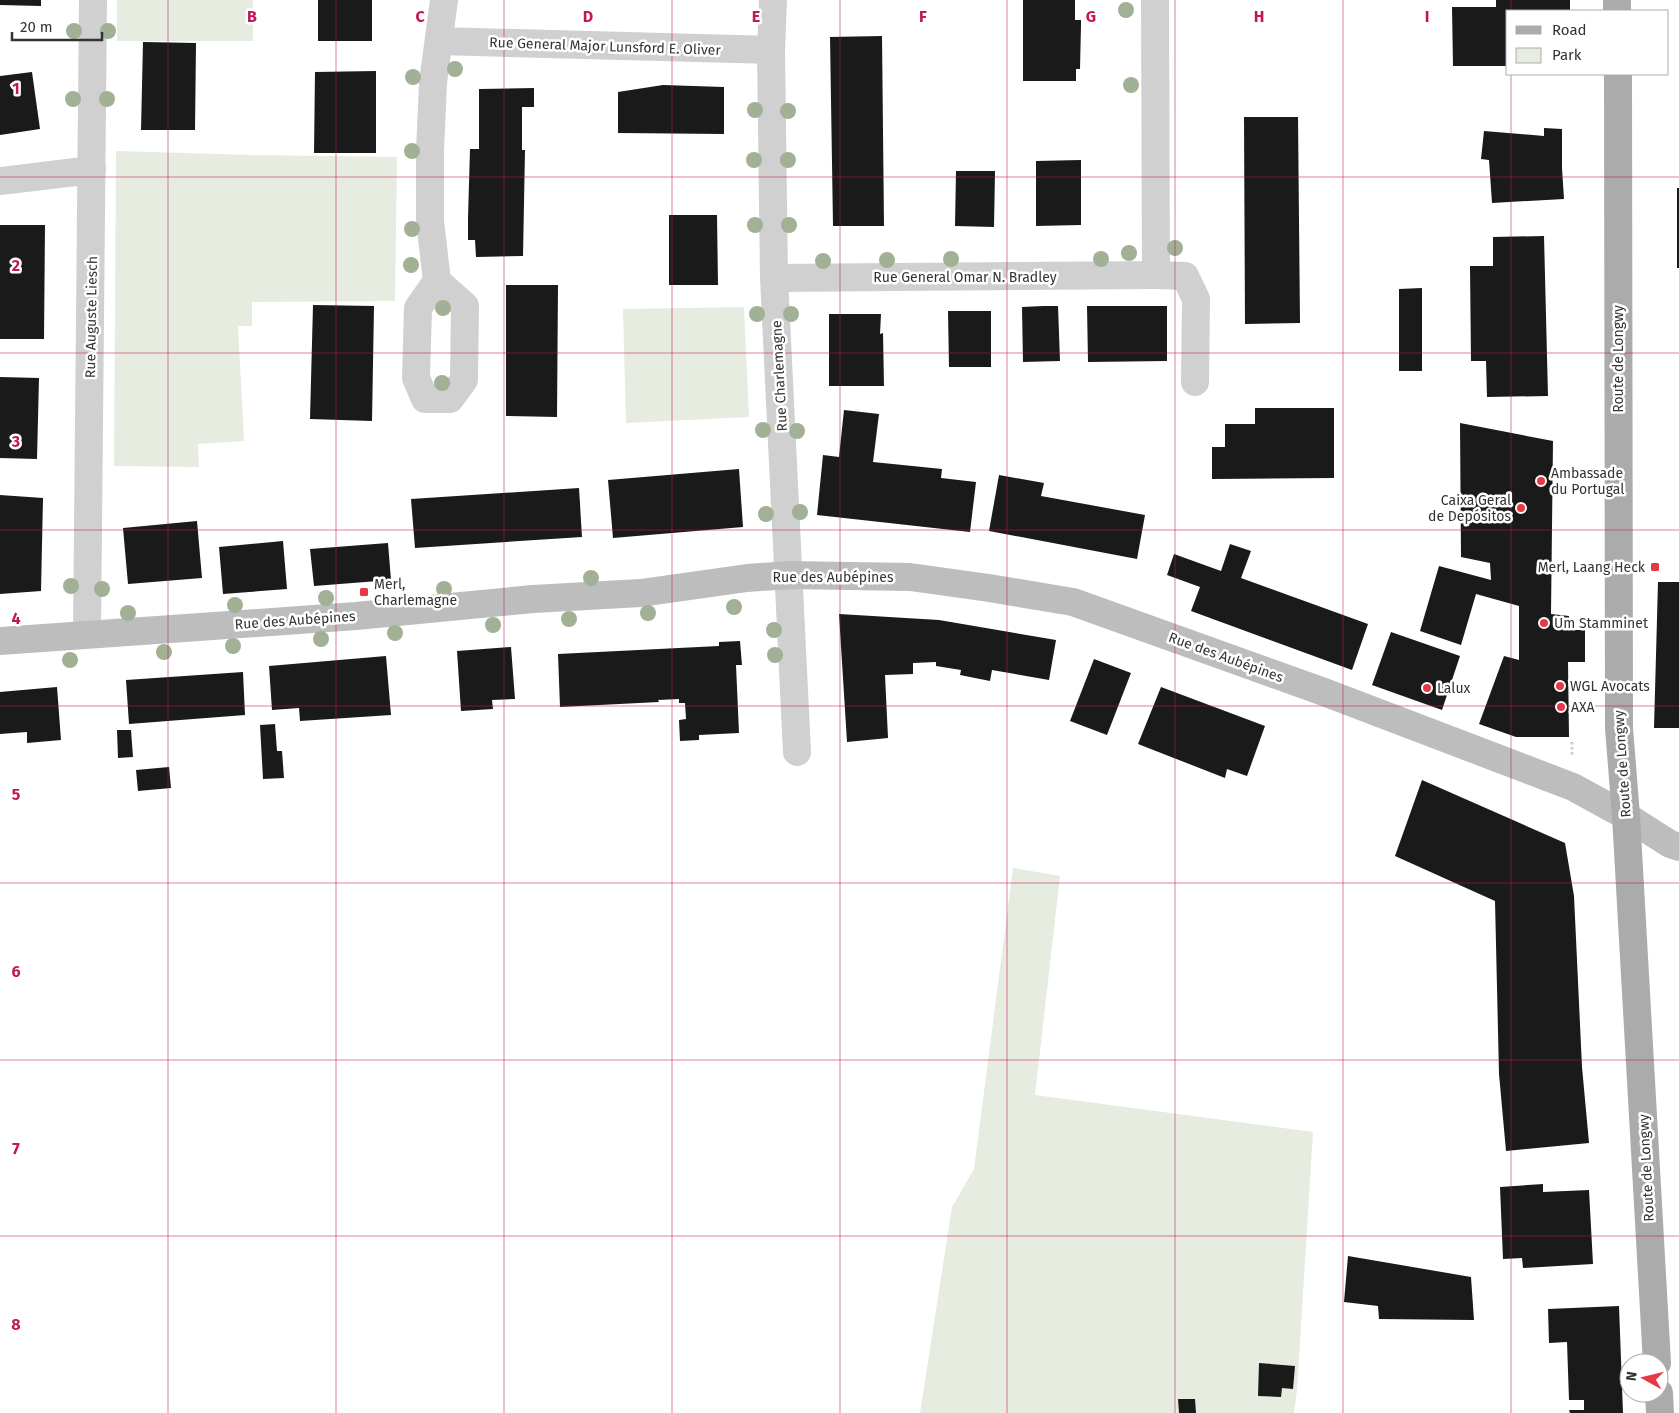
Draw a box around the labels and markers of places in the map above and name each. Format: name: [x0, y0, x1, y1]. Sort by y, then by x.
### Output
place label: Ambassade du Portugal: [1551, 465, 1624, 498]
marker: Ambassade du Portugal: [1535, 475, 1547, 487]
place label: Caixa Geral de Depósitos: [1428, 492, 1511, 525]
marker: Caixa Geral de Depósitos: [1515, 502, 1527, 514]
place label: Merl, Laang Heck: [1538, 559, 1646, 576]
marker: Merl, Laang Heck: [1649, 561, 1661, 573]
place label: Merl, Charlemagne: [374, 576, 457, 609]
marker: Merl, Charlemagne: [358, 586, 370, 598]
place label: Um Stamminet: [1554, 615, 1649, 632]
marker: Um Stamminet: [1538, 617, 1550, 629]
place label: WGL Avocats: [1570, 678, 1650, 695]
place label: Lalux: [1437, 680, 1471, 697]
marker: WGL Avocats: [1554, 680, 1566, 692]
marker: Lalux: [1421, 682, 1433, 694]
place label: AXA: [1571, 699, 1595, 716]
marker: AXA: [1555, 701, 1567, 713]

